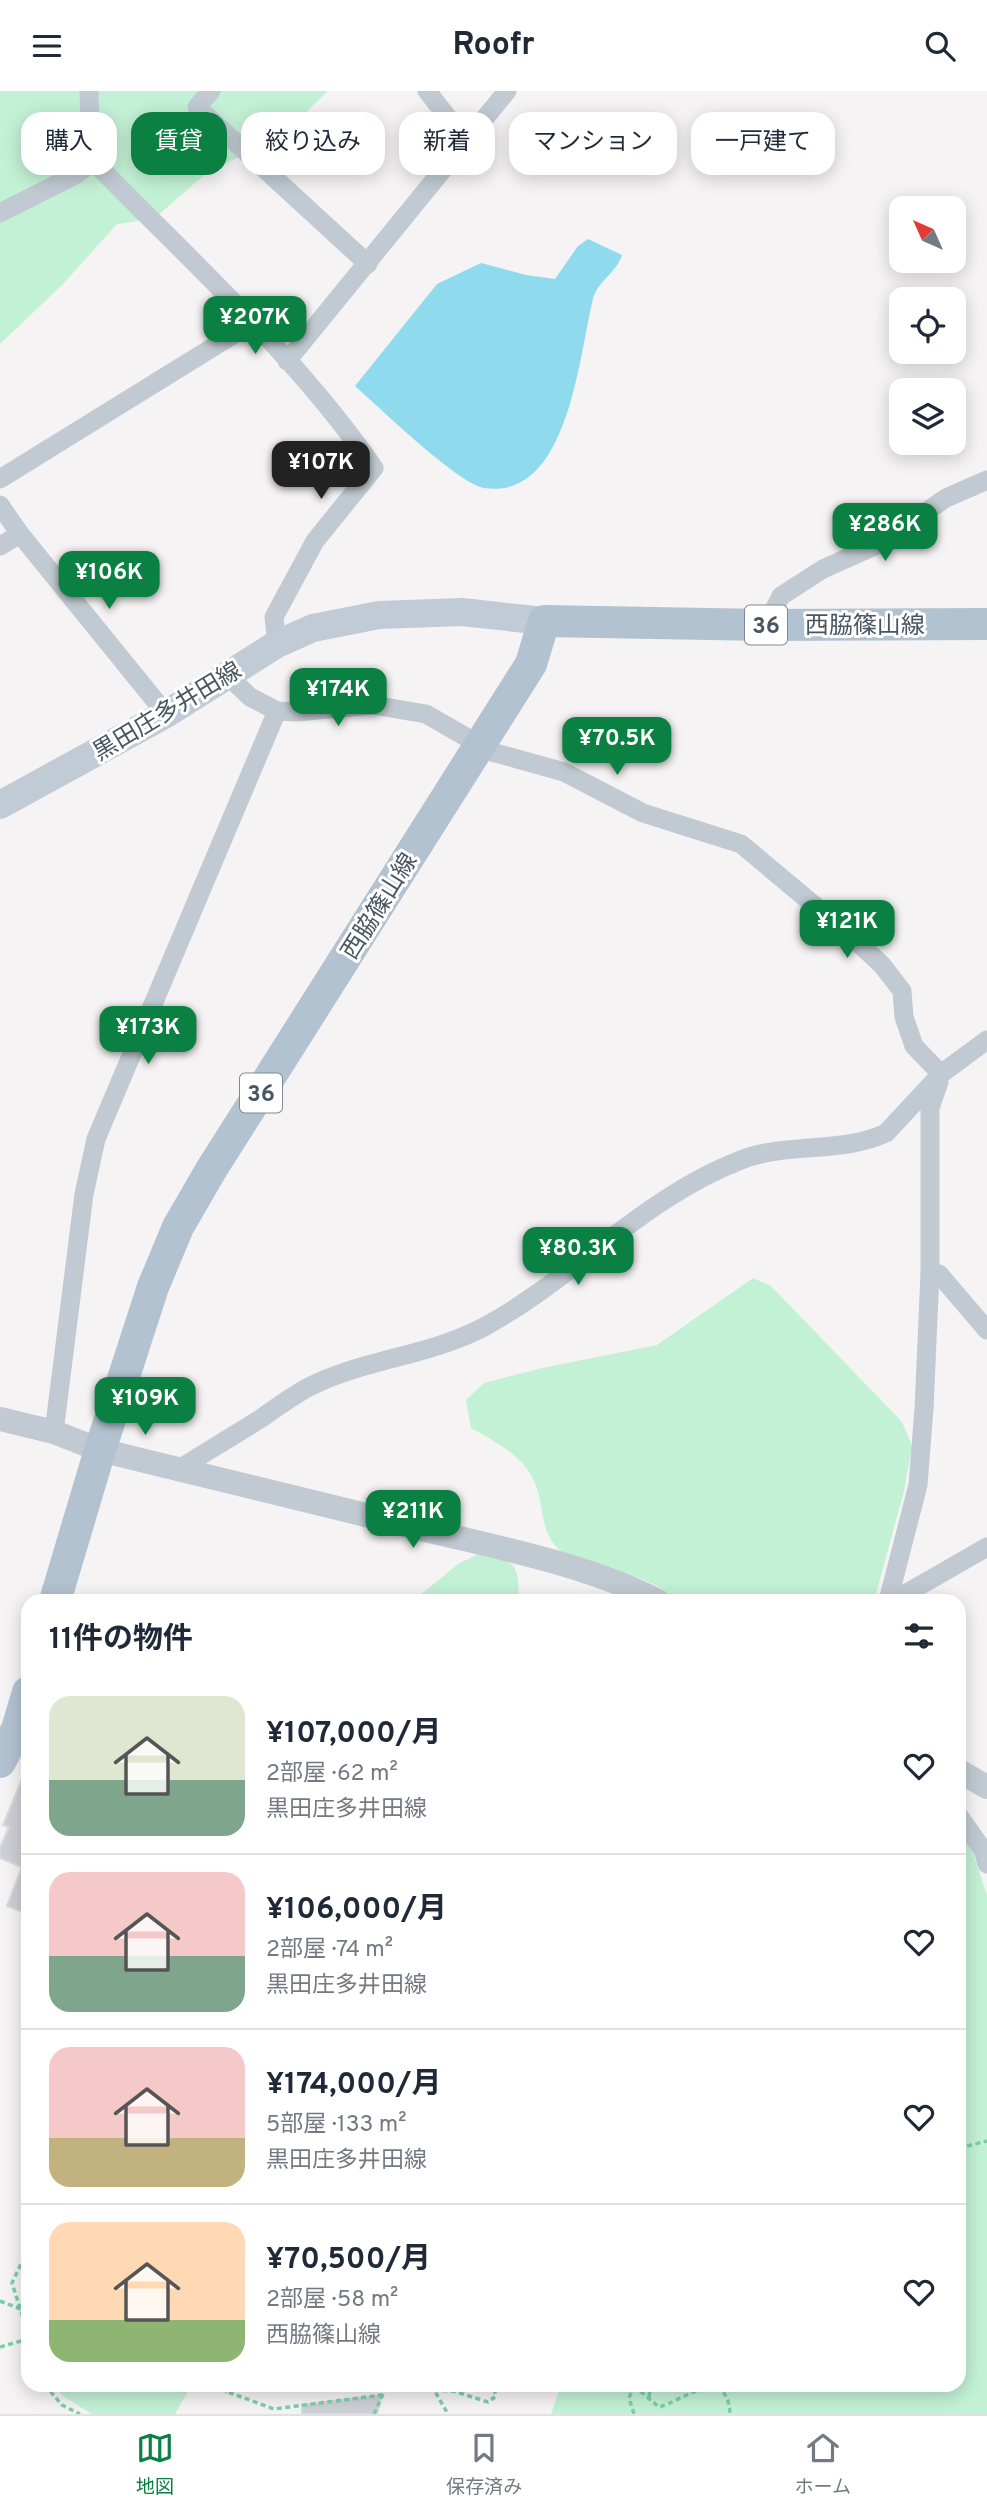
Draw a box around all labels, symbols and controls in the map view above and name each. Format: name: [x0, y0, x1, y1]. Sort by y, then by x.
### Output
text: Roofr: [452, 26, 535, 66]
icon: menu: [28, 27, 66, 65]
icon: search: [921, 27, 959, 65]
chip: 購入: [21, 112, 117, 175]
chip: 賃貸: [131, 112, 227, 175]
chip: 絞り込み: [241, 112, 385, 175]
chip: 新着: [399, 112, 495, 175]
chip: マンション: [509, 112, 677, 175]
chip: 一戸建て: [691, 112, 835, 175]
north arrow: [889, 196, 966, 273]
map controls: [889, 196, 966, 455]
button: locate: [889, 287, 966, 364]
pin: ¥207K: [206, 296, 304, 356]
text: ¥207K: [219, 304, 291, 333]
button: layers: [889, 378, 966, 455]
pin: ¥107K: [272, 441, 370, 501]
text: ¥107K: [288, 449, 354, 478]
pin: ¥286K: [836, 503, 934, 563]
text: ¥286K: [849, 511, 921, 540]
pin: ¥106K: [60, 552, 158, 611]
text: ¥106K: [75, 559, 143, 588]
road number: 36: [745, 605, 787, 645]
street label: 西脇篠山線: [805, 612, 925, 642]
street label: 黒田庄多井田線: [88, 657, 248, 769]
pin: ¥174K: [289, 669, 387, 728]
text: ¥174K: [306, 676, 370, 705]
pin: ¥70.5K: [560, 717, 674, 777]
text: ¥70.5K: [578, 725, 656, 754]
street label: 西脇篠山線: [336, 848, 425, 966]
pin: ¥121K: [798, 901, 896, 960]
text: ¥121K: [816, 908, 878, 937]
pin: ¥173K: [99, 1007, 197, 1066]
text: ¥173K: [115, 1014, 181, 1043]
road number: 36: [240, 1073, 282, 1112]
pin: ¥80.3K: [521, 1227, 635, 1287]
text: ¥80.3K: [539, 1235, 617, 1264]
pin: ¥109K: [96, 1377, 194, 1437]
text: ¥109K: [111, 1385, 179, 1414]
pin: ¥211K: [364, 1491, 462, 1550]
text: ¥211K: [382, 1498, 444, 1527]
icon: filters: [900, 1617, 938, 1655]
text: 11件の物件: [49, 1622, 193, 1659]
text: ¥107,000/月: [266, 1716, 441, 1753]
icon: home: [105, 1724, 189, 1808]
icon: heart: [900, 1747, 938, 1785]
text: 2部屋 · 62 m²: [266, 1760, 398, 1789]
text: 黒田庄多井田線: [266, 1796, 427, 1825]
text: ¥106,000/月: [266, 1892, 447, 1929]
icon: home: [105, 1900, 189, 1984]
icon: heart: [900, 1923, 938, 1961]
text: 2部屋 · 74 m²: [266, 1936, 393, 1965]
text: 黒田庄多井田線: [266, 1972, 427, 2001]
text: ¥174,000/月: [266, 2067, 442, 2104]
icon: home: [105, 2075, 189, 2159]
icon: heart: [900, 2098, 938, 2136]
text: 5部屋 · 133 m²: [266, 2111, 407, 2140]
text: 黒田庄多井田線: [266, 2147, 427, 2176]
text: ¥70,500/月: [266, 2242, 431, 2279]
icon: home: [105, 2250, 189, 2334]
icon: heart: [900, 2273, 938, 2311]
text: 2部屋 · 58 m²: [266, 2286, 398, 2315]
text: 西脇篠山線: [266, 2322, 381, 2351]
tab: 地図: [136, 2429, 174, 2500]
tab: 保存済み: [446, 2429, 522, 2500]
tab: ホーム: [794, 2429, 851, 2500]

